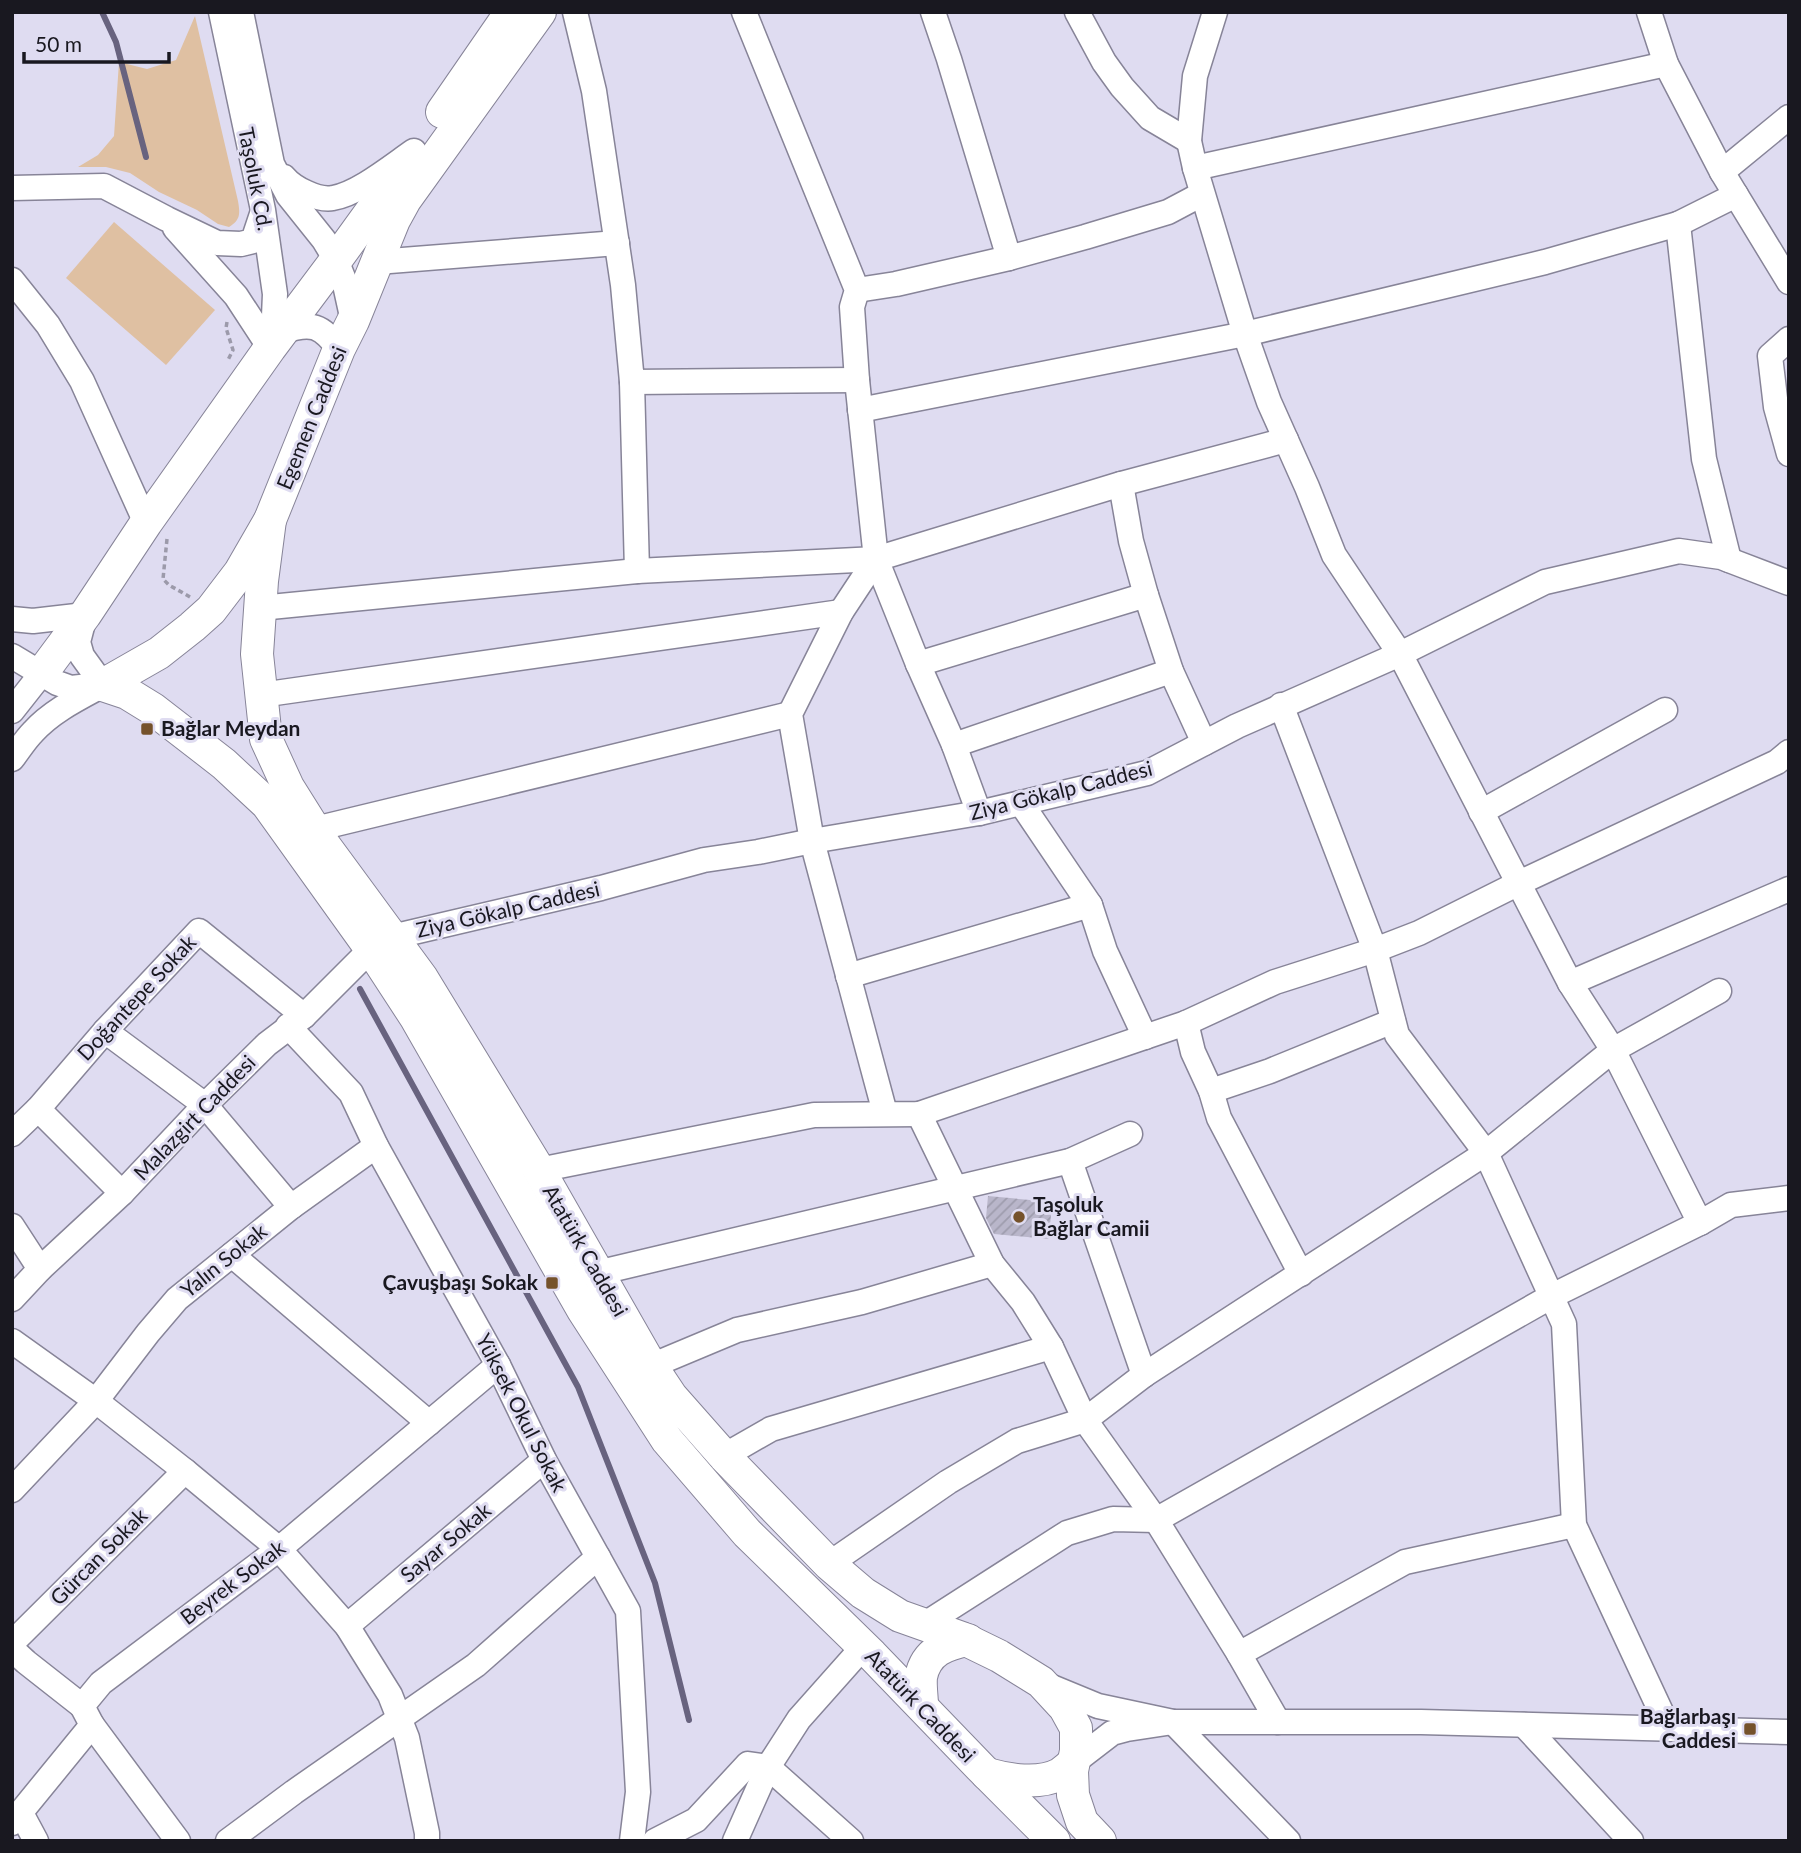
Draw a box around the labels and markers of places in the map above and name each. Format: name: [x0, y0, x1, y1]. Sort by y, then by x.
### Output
place label: Bağlar Meydan: [161, 715, 300, 740]
marker: Bağlar Meydan: [139, 721, 155, 737]
place label: Taşoluk Bağlar Camii: [1033, 1191, 1150, 1240]
marker: Taşoluk Bağlar Camii: [1011, 1209, 1027, 1225]
place label: Çavuşbaşı Sokak: [383, 1269, 539, 1294]
marker: Çavuşbaşı Sokak: [544, 1275, 560, 1291]
place label: Bağlarbaşı Caddesi: [1640, 1703, 1736, 1752]
marker: Bağlarbaşı Caddesi: [1742, 1721, 1758, 1737]

